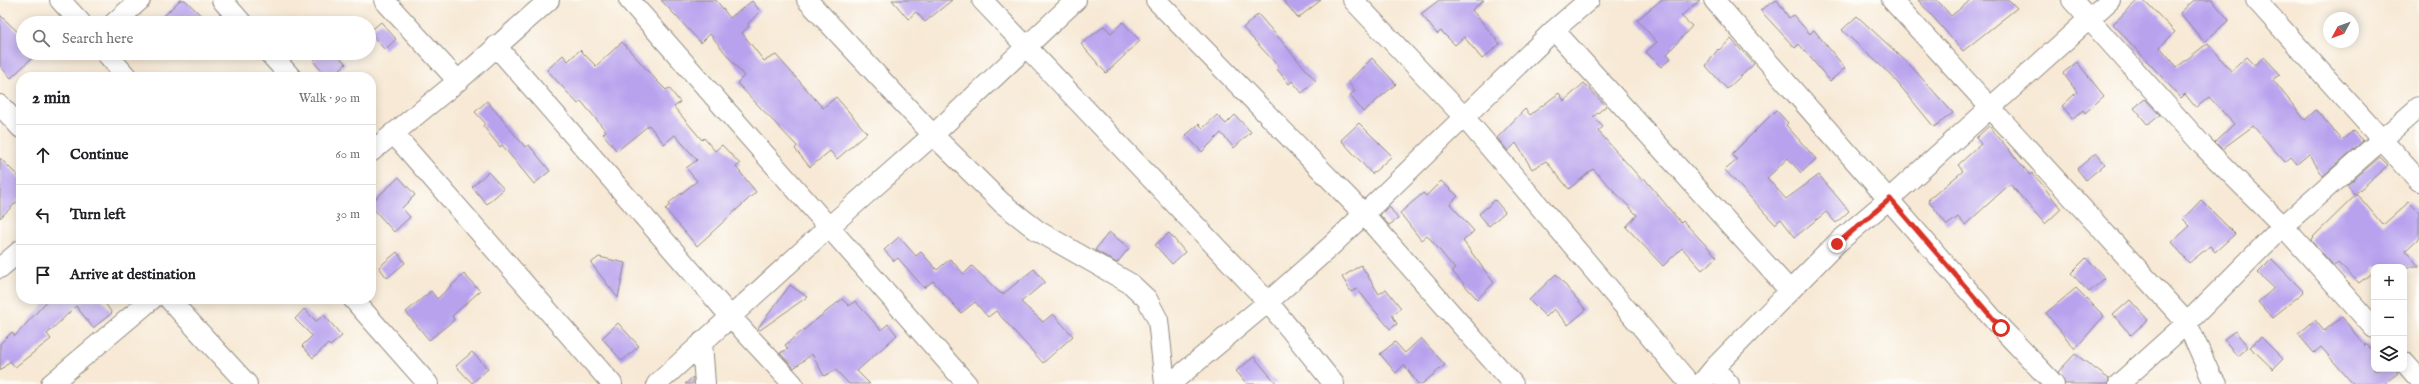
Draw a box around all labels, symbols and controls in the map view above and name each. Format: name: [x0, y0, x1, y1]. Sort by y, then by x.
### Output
north arrow: [2323, 12, 2359, 48]
search box: [16, 16, 376, 60]
icon: search: [30, 27, 52, 49]
text: Search here: [62, 29, 133, 48]
text: 2 min: [32, 88, 70, 109]
text: Walk · 90 m: [299, 90, 360, 107]
icon: ahead: [32, 144, 54, 166]
text: Continue: [70, 145, 128, 164]
text: 60 m: [335, 146, 360, 163]
icon: left: [32, 204, 54, 226]
text: Turn left: [70, 205, 126, 224]
text: 30 m: [336, 206, 360, 223]
route end: [1828, 235, 1846, 253]
icon: arrive: [32, 264, 54, 286]
map controls: [2371, 264, 2407, 372]
button: +: [2371, 264, 2407, 300]
text: Arrive at destination: [70, 265, 196, 284]
button: −: [2371, 300, 2407, 336]
route start: [1992, 319, 2010, 337]
button: layers: [2371, 336, 2407, 372]

